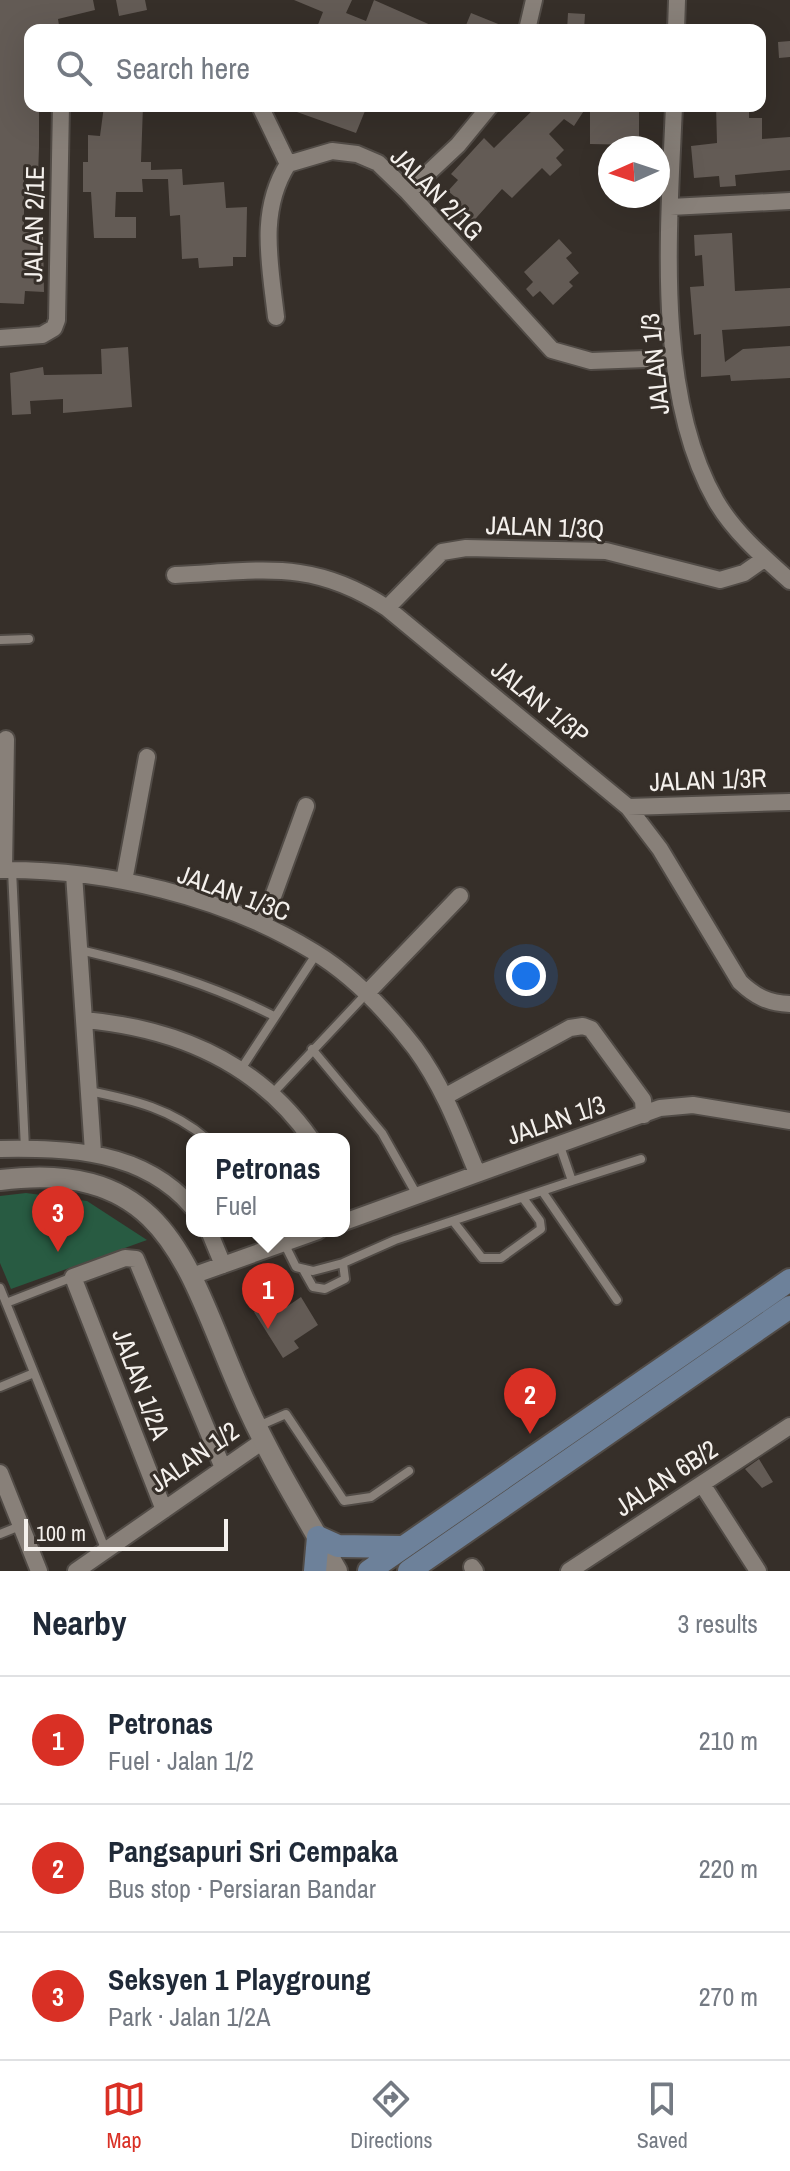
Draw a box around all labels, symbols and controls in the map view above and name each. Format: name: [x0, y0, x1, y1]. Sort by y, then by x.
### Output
search box: [24, 24, 766, 112]
icon: search: [52, 46, 96, 90]
text: Search here: [116, 48, 250, 88]
north arrow: [598, 136, 670, 208]
street label: JALAN 2/1G: [383, 139, 492, 248]
street label: JALAN 2/1E: [15, 166, 52, 282]
street label: JALAN 1/3: [632, 312, 677, 417]
street label: JALAN 1/3Q: [485, 507, 605, 546]
street label: JALAN 1/3P: [484, 651, 596, 752]
street label: JALAN 1/3R: [649, 760, 767, 799]
street label: JALAN 1/3C: [173, 856, 295, 929]
your location: [506, 956, 546, 996]
street label: JALAN 1/3: [502, 1086, 610, 1153]
popup: [186, 1133, 350, 1237]
text: Petronas: [215, 1148, 321, 1188]
pin: 3: [32, 1186, 84, 1252]
text: Fuel: [215, 1188, 257, 1223]
pin: 1: [242, 1263, 294, 1329]
street label: JALAN 1/2A: [104, 1323, 179, 1445]
pin: 2: [504, 1368, 556, 1434]
street label: JALAN 1/2: [142, 1413, 245, 1500]
street label: JALAN 6B/2: [607, 1431, 724, 1524]
scale bar: [24, 1515, 228, 1551]
text: 100 m: [36, 1518, 86, 1548]
text: Nearby: [32, 1600, 127, 1646]
text: 3 results: [677, 1606, 758, 1641]
text: Petronas: [108, 1703, 213, 1743]
text: 1: [52, 1723, 64, 1758]
text: 210 m: [699, 1723, 758, 1758]
text: Fuel · Jalan 1/2: [108, 1743, 254, 1778]
text: Pangsapuri Sri Cempaka: [108, 1831, 398, 1871]
text: 2: [52, 1851, 64, 1886]
text: 220 m: [699, 1851, 758, 1886]
text: Bus stop · Persiaran Bandar: [108, 1871, 376, 1906]
text: Seksyen 1 Playgroung: [108, 1959, 371, 1999]
text: 3: [52, 1979, 64, 2014]
text: 270 m: [699, 1979, 758, 2014]
text: Park · Jalan 1/2A: [108, 1999, 270, 2034]
tab: Map: [102, 2077, 146, 2155]
tab: Directions: [350, 2077, 433, 2155]
tab: Saved: [637, 2077, 688, 2155]

